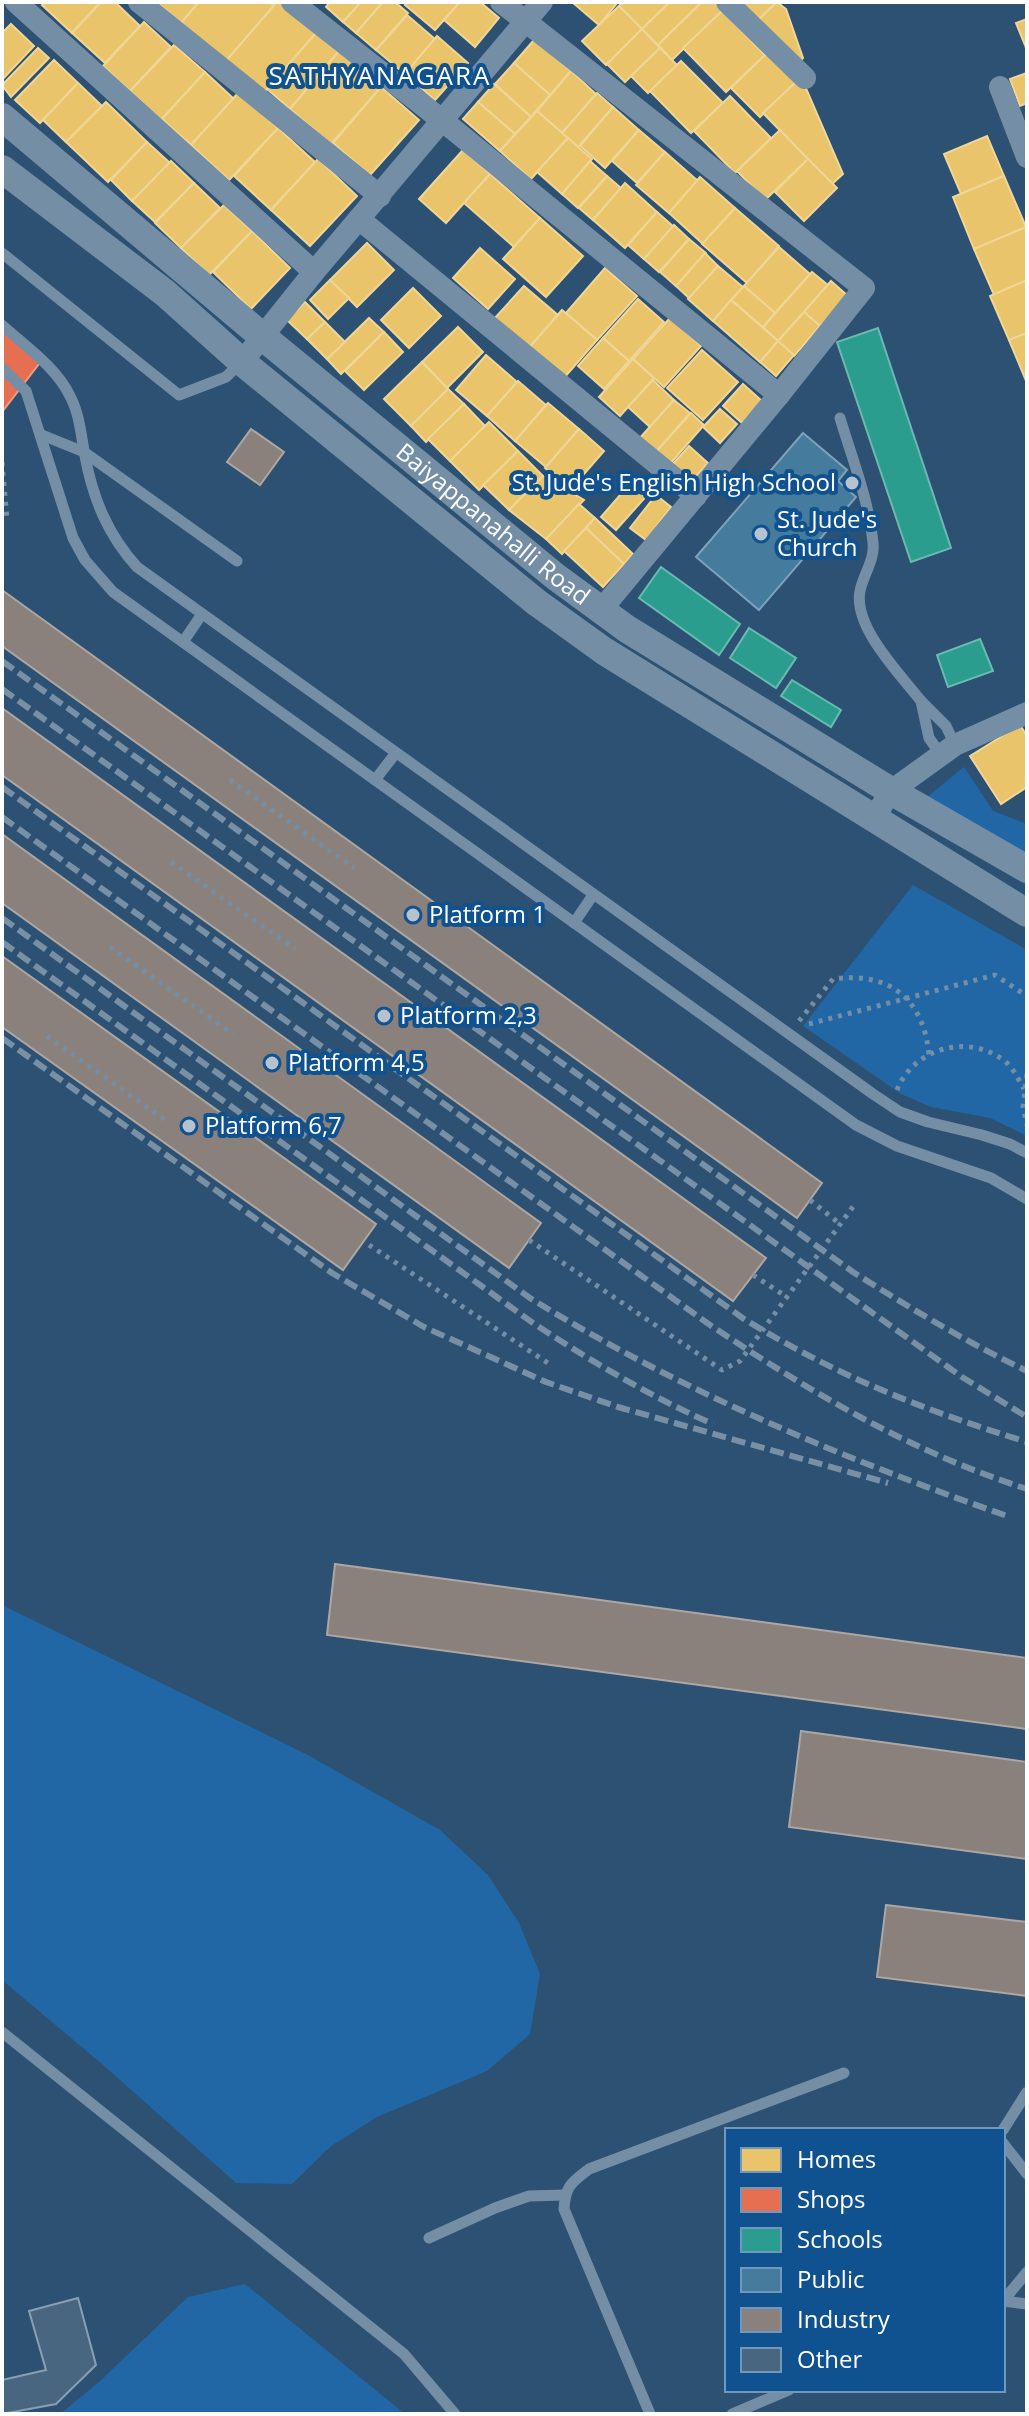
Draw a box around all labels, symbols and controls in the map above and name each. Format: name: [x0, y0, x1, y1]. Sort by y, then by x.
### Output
district label: SATHYANAGARA: [268, 57, 492, 93]
street label: Baiyappanahalli Road: [390, 435, 598, 612]
place label: St. Jude's English High School: [512, 465, 836, 498]
marker: St. Jude's English High School: [843, 474, 861, 492]
place label: St. Jude's Church: [777, 502, 877, 563]
marker: St. Jude's Church: [752, 525, 770, 543]
place label: Platform 1: [429, 897, 546, 930]
marker: Platform 1: [404, 906, 422, 924]
place label: Platform 2,3: [400, 998, 537, 1031]
marker: Platform 2,3: [375, 1007, 393, 1025]
place label: Platform 4,5: [288, 1045, 425, 1078]
marker: Platform 4,5: [263, 1054, 281, 1072]
place label: Platform 6,7: [205, 1108, 342, 1141]
marker: Platform 6,7: [180, 1117, 198, 1135]
legend: [725, 2128, 1005, 2392]
text: Homes: [797, 2142, 876, 2175]
text: Shops: [797, 2182, 865, 2215]
text: Schools: [797, 2222, 883, 2255]
text: Public: [797, 2262, 864, 2295]
text: Industry: [797, 2302, 891, 2335]
text: Other: [797, 2342, 862, 2375]

